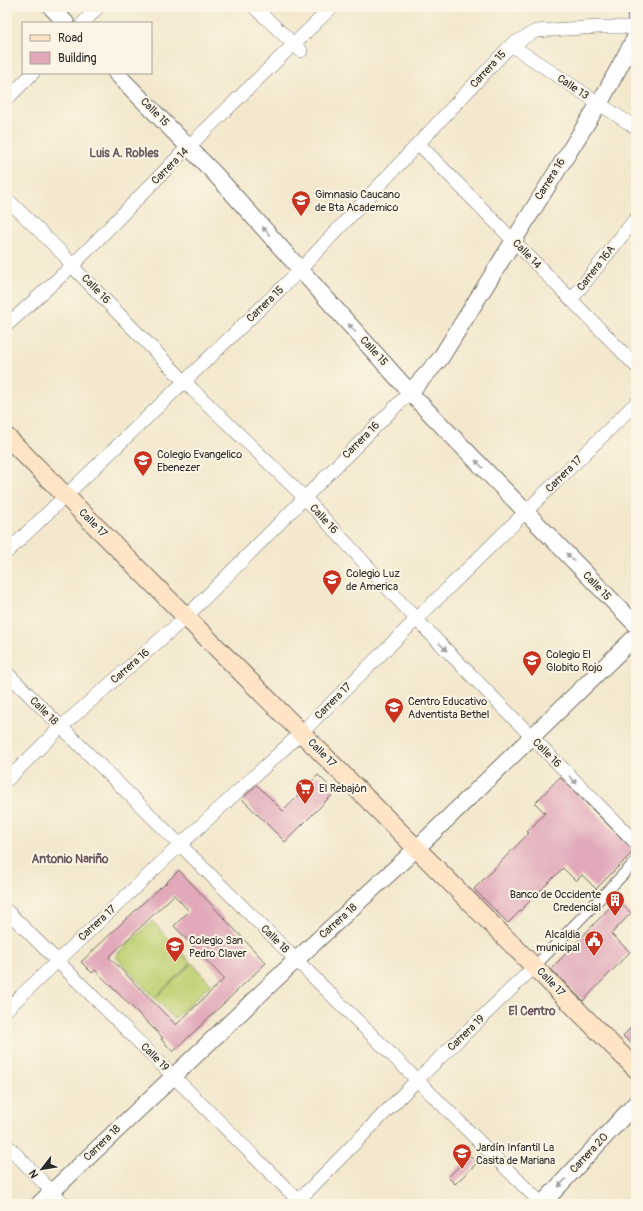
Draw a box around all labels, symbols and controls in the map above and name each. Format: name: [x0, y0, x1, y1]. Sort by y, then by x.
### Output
legend: [22, 22, 152, 74]
text: Road: [58, 31, 83, 46]
street label: Carrera 15: [467, 47, 509, 90]
text: Building: [58, 51, 97, 66]
street label: Calle 13: [555, 72, 591, 102]
street label: Calle 15: [138, 95, 172, 129]
street label: Carrera 14: [149, 144, 192, 187]
district label: Luis A. Robles: [89, 146, 159, 161]
street label: Carrera 16: [532, 156, 568, 202]
place label: Gimnasio Caucano de Bta Academico: [315, 188, 400, 214]
school or university icon: Gimnasio Caucano de Bta Academico: [290, 189, 312, 217]
one-way arrow: [261, 225, 270, 236]
street label: Calle 14: [510, 237, 544, 272]
street label: Carrera 16A: [574, 243, 618, 293]
street label: Calle 16: [79, 272, 113, 306]
street label: Carrera 15: [244, 283, 286, 325]
one-way arrow: [348, 322, 357, 333]
street label: Calle 15: [357, 334, 391, 368]
street label: Carrera 16: [340, 419, 382, 461]
place label: Colegio Evangelico Ebenezer: [157, 448, 242, 474]
school or university icon: Colegio Evangelico Ebenezer: [132, 449, 154, 477]
street label: Carrera 17: [543, 453, 585, 495]
one-way arrow: [474, 459, 484, 469]
street label: Calle 16: [307, 502, 341, 536]
street label: Calle 17: [76, 506, 110, 540]
one-way arrow: [565, 552, 574, 562]
place label: Colegio Luz de America: [346, 567, 400, 593]
school or university icon: Colegio Luz de America: [321, 568, 343, 596]
street label: Calle 15: [580, 569, 614, 603]
one-way arrow: [438, 642, 448, 652]
street label: Carrera 16: [108, 646, 152, 686]
place label: Colegio El Globito Rojo: [546, 648, 603, 674]
school or university icon: Colegio El Globito Rojo: [521, 649, 543, 677]
street label: Carrera 17: [312, 680, 354, 722]
street label: Calle 18: [27, 694, 61, 728]
place label: Centro Educativo Adventista Bethel: [408, 695, 489, 721]
school or university icon: Centro Educativo Adventista Bethel: [383, 696, 405, 724]
street label: Calle 17: [305, 736, 339, 770]
street label: Calle 16: [530, 736, 564, 770]
one-way arrow: [568, 775, 578, 785]
supermarket icon: El Rebajón: [294, 777, 316, 805]
place label: El Rebajón: [319, 782, 367, 795]
district label: Antonio Nariño: [31, 852, 109, 867]
place label: Banco de Occidente Credencial: [510, 888, 602, 914]
building icon: Banco de Occidente Credencial: [604, 889, 626, 917]
street label: Carrera 18: [316, 900, 360, 941]
street label: Carrera 17: [76, 902, 119, 944]
street label: Calle 18: [258, 922, 292, 956]
place label: Alcaldia municipal: [536, 928, 580, 954]
public building icon: Alcaldia municipal: [583, 929, 605, 957]
place label: Colegio San Pedro Claver: [189, 934, 247, 960]
school or university icon: Colegio San Pedro Claver: [164, 935, 186, 963]
street label: Calle 17: [534, 965, 568, 999]
district label: El Centro: [509, 1004, 556, 1019]
street label: Carrera 19: [445, 1012, 487, 1054]
street label: Calle 19: [138, 1040, 172, 1074]
street label: Carrera 18: [81, 1122, 123, 1164]
street label: Carrera 20: [567, 1130, 611, 1176]
place label: Jardín Infantil La Casita de Mariana: [476, 1141, 555, 1167]
school or university icon: Jardín Infantil La Casita de Mariana: [451, 1142, 473, 1170]
north arrow: [22, 1149, 62, 1189]
text: N: [26, 1167, 41, 1180]
one-way arrow: [558, 1178, 567, 1187]

